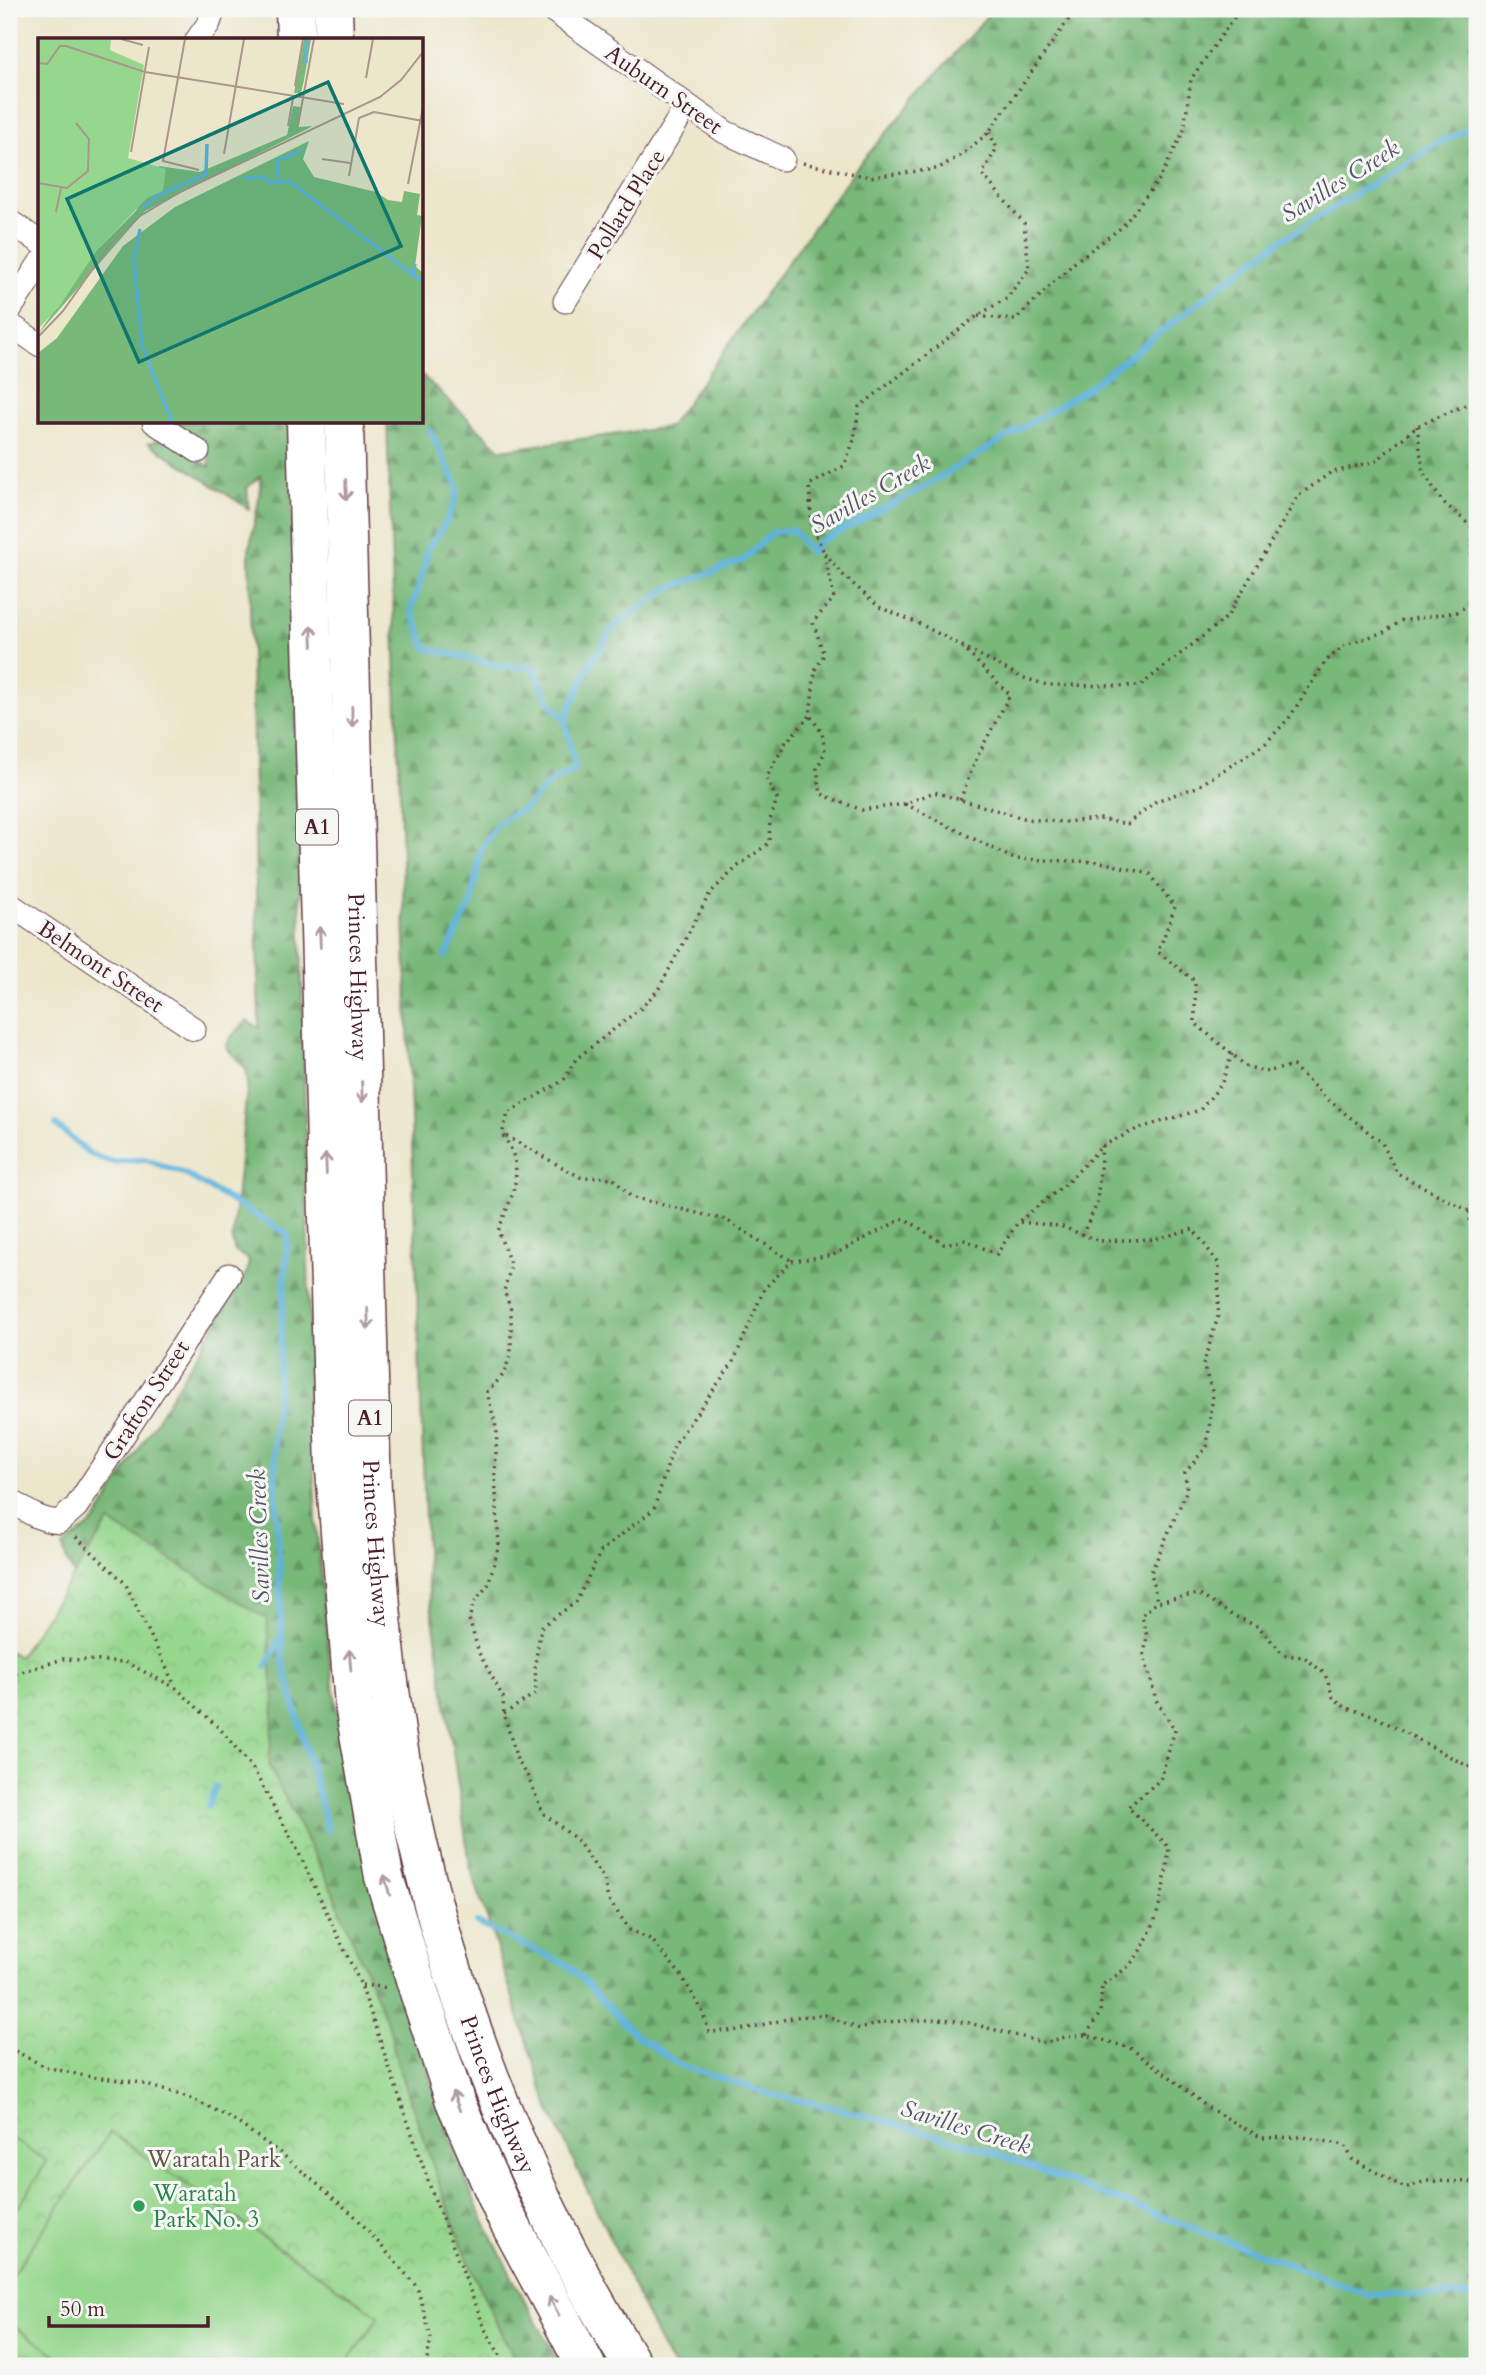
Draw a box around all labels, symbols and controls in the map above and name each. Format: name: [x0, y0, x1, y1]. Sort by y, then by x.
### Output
street label: Auburn Street: [599, 37, 729, 141]
inset map: [38, 38, 424, 424]
water label: Savilles Creek: [1275, 132, 1406, 231]
street label: Pollard Place: [580, 143, 673, 265]
water label: Savilles Creek: [804, 447, 937, 542]
one-way arrow: [339, 478, 353, 501]
one-way arrow: [305, 625, 318, 648]
one-way arrow: [345, 706, 359, 729]
road number: A1: [296, 810, 338, 844]
street label: Princes Highway: [340, 892, 376, 1061]
street label: Belmont Street: [32, 913, 170, 1020]
one-way arrow: [313, 926, 326, 949]
one-way arrow: [355, 1080, 368, 1103]
one-way arrow: [319, 1153, 333, 1176]
one-way arrow: [361, 1307, 374, 1330]
street label: Grafton Street: [96, 1334, 197, 1467]
road number: A1: [349, 1400, 391, 1436]
street label: Princes Highway: [355, 1459, 398, 1629]
water label: Savilles Creek: [241, 1468, 278, 1603]
one-way arrow: [343, 1650, 356, 1672]
one-way arrow: [380, 1874, 393, 1896]
street label: Princes Highway: [452, 2011, 543, 2179]
one-way arrow: [449, 2091, 461, 2113]
water label: Savilles Creek: [897, 2092, 1035, 2163]
park label: Waratah Park: [146, 2144, 282, 2175]
place label: Waratah Park No. 3: [152, 2178, 259, 2235]
marker: Waratah Park No. 3: [131, 2198, 147, 2214]
scale bar: [49, 2284, 208, 2328]
text: 50 m: [60, 2295, 105, 2324]
one-way arrow: [547, 2297, 561, 2317]

